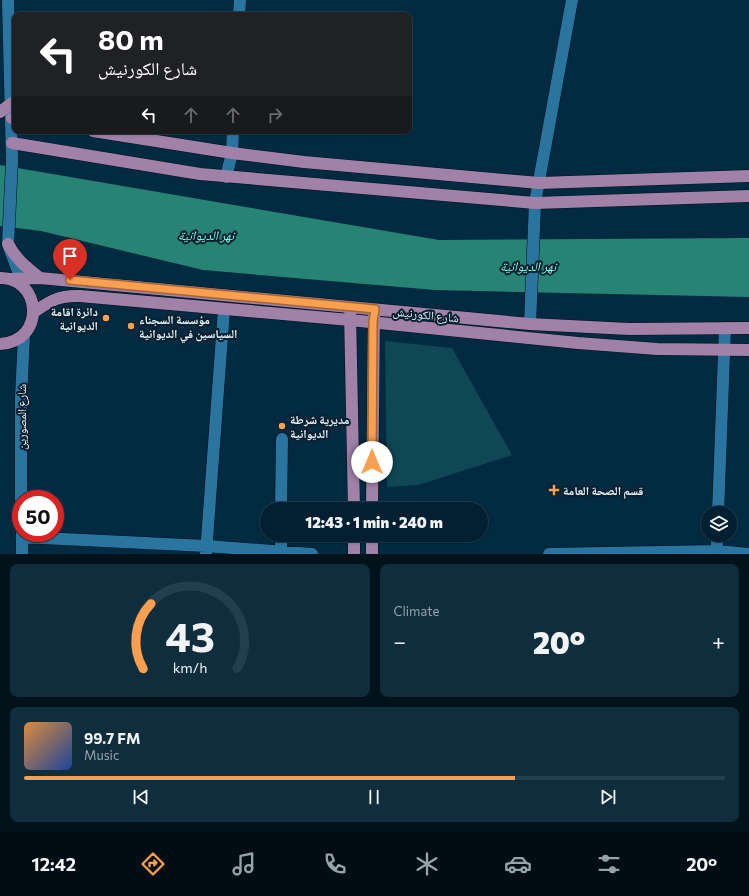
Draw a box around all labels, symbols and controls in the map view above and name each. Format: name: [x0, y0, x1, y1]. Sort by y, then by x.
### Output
text: 80 m: [98, 22, 164, 56]
icon: left: [32, 28, 84, 80]
text: شارع الكورنيش: [98, 57, 197, 79]
icon: left: [138, 104, 160, 126]
icon: ahead: [180, 104, 202, 126]
icon: ahead: [222, 104, 244, 126]
icon: right: [264, 104, 286, 126]
water label: نهر الديوانية: [178, 227, 236, 243]
pin: [53, 239, 87, 280]
icon: arrive: [59, 245, 81, 267]
water label: نهر الديوانية: [500, 258, 558, 274]
place label: دائرة اقامة الديوانية: [51, 304, 98, 333]
street label: شارع الكورنيش: [392, 304, 460, 326]
place label: مؤسسة السجناء السياسين في الديوانية: [139, 312, 237, 344]
marker: دائرة اقامة الديوانية: [101, 313, 111, 323]
marker: مؤسسة السجناء السياسين في الديوانية: [126, 321, 136, 331]
street label: شارع المصورين: [14, 384, 30, 450]
place label: مديرية شرطة الديوانية: [290, 412, 350, 441]
marker: مديرية شرطة الديوانية: [277, 421, 287, 431]
position arrow: [351, 441, 393, 483]
place label: قسم الصحة العامة: [563, 483, 644, 499]
marker: قسم الصحة العامة: [548, 484, 560, 496]
speed limit sign: 50: [12, 490, 64, 542]
map controls: [701, 506, 737, 542]
button: layers: [701, 506, 737, 542]
text: 12:43 · 1 min · 240 m: [305, 513, 443, 531]
text: Climate: [394, 603, 439, 619]
text: 43: [165, 609, 215, 660]
text: 20°: [533, 623, 585, 660]
text: −: [394, 628, 406, 655]
text: +: [712, 628, 725, 655]
text: km/h: [172, 657, 207, 675]
text: 99.7 FM: [84, 729, 140, 747]
text: Music: [84, 747, 119, 763]
icon: previous: [130, 786, 152, 808]
icon: pause: [363, 786, 385, 808]
icon: next: [597, 786, 619, 808]
icon: directions: [139, 850, 167, 878]
icon: music: [230, 850, 258, 878]
icon: phone: [321, 850, 349, 878]
icon: climate: [413, 850, 441, 878]
icon: car: [504, 850, 532, 878]
icon: filters: [595, 850, 623, 878]
text: 12:42: [32, 853, 76, 875]
text: 20°: [686, 853, 717, 875]

